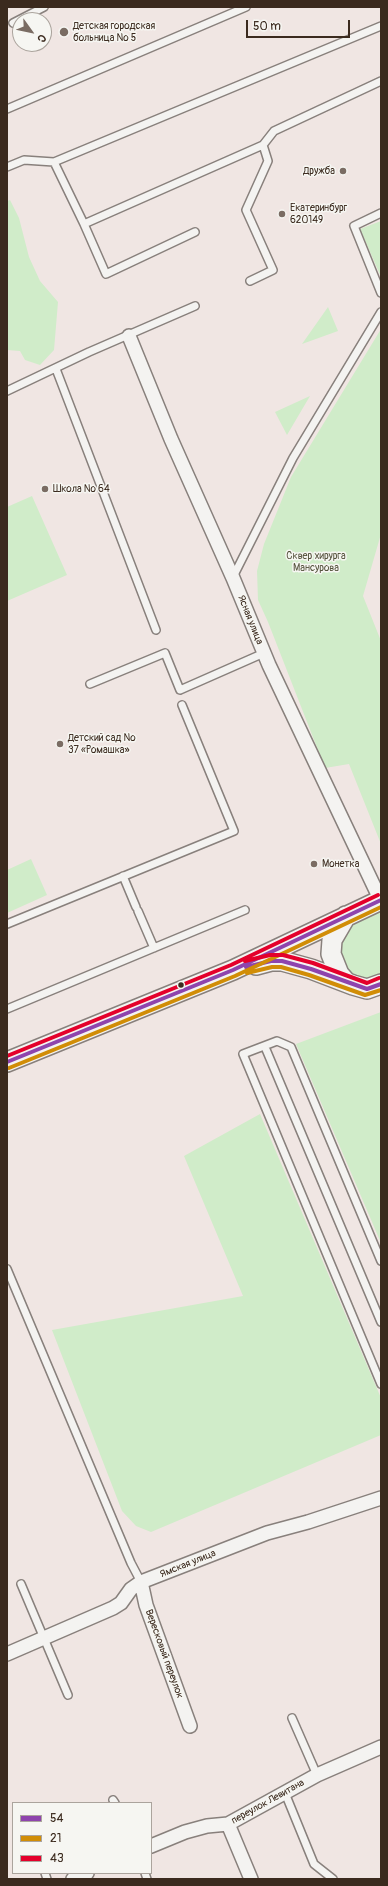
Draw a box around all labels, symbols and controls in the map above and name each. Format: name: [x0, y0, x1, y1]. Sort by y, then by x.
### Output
north arrow: [12, 12, 52, 52]
scale bar: [248, 12, 352, 38]
text: 50 m: [253, 19, 281, 34]
place label: Детская городская больница № 5: [73, 20, 155, 44]
marker: Детская городская больница № 5: [58, 26, 70, 38]
text: С: [34, 32, 49, 45]
place label: Дружба: [303, 165, 335, 177]
marker: Дружба: [338, 166, 348, 176]
place label: Екатеринбург 620149: [290, 202, 347, 226]
marker: Екатеринбург 620149: [277, 209, 287, 219]
place label: Школа № 64: [53, 483, 110, 495]
marker: Школа № 64: [40, 484, 50, 494]
park label: Сквер хирурга Мансурова: [286, 550, 346, 574]
street label: Ясная улица: [235, 594, 265, 646]
place label: Детский сад № 37 «Ромашка»: [68, 732, 136, 756]
marker: Детский сад № 37 «Ромашка»: [55, 739, 65, 749]
place label: Монетка: [322, 858, 359, 870]
marker: Монетка: [309, 859, 319, 869]
unlabelled marker: [176, 980, 186, 990]
street label: Ямская улица: [158, 1547, 218, 1581]
street label: Вересковый переулок: [142, 1608, 186, 1700]
street label: переулок Левитана: [229, 1777, 307, 1827]
legend: [12, 1802, 152, 1874]
text: 54: [50, 1811, 63, 1826]
text: 21: [50, 1831, 61, 1846]
text: 43: [50, 1851, 64, 1866]

